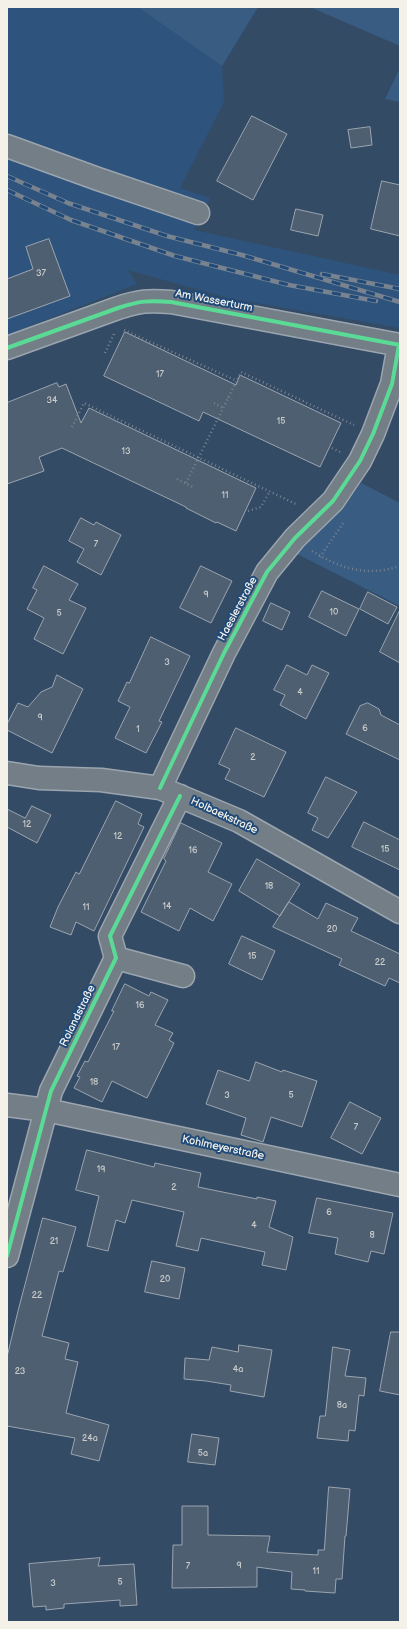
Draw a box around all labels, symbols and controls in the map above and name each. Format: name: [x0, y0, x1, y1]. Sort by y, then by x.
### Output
house number: 37: [36, 269, 46, 279]
street label: Am Wasserturm: [174, 287, 254, 315]
house number: 17: [156, 370, 164, 380]
house number: 34: [46, 396, 58, 406]
house number: 15: [277, 417, 285, 427]
house number: 13: [121, 447, 131, 457]
house number: 11: [222, 491, 228, 501]
house number: 7: [94, 540, 98, 550]
street label: Haeslerstraße: [216, 575, 260, 643]
house number: 9: [203, 590, 209, 600]
house number: 10: [330, 608, 338, 618]
house number: 5: [56, 609, 62, 619]
house number: 3: [164, 658, 170, 668]
house number: 4: [297, 688, 303, 698]
house number: 9: [37, 713, 43, 723]
house number: 6: [362, 724, 368, 734]
house number: 1: [136, 725, 140, 735]
house number: 2: [250, 753, 256, 763]
street label: Holbaekstraße: [188, 795, 260, 837]
house number: 12: [23, 820, 31, 830]
house number: 12: [114, 832, 122, 842]
house number: 15: [381, 845, 389, 855]
house number: 16: [189, 846, 197, 856]
house number: 18: [265, 882, 273, 892]
house number: 14: [163, 902, 171, 912]
house number: 11: [83, 903, 89, 913]
house number: 20: [327, 925, 337, 935]
house number: 15: [248, 952, 256, 962]
house number: 22: [375, 958, 385, 968]
street label: Rolandstraße: [57, 983, 99, 1049]
house number: 16: [136, 1001, 144, 1011]
house number: 17: [112, 1043, 120, 1053]
house number: 18: [90, 1078, 98, 1088]
house number: 3: [224, 1091, 230, 1101]
house number: 5: [288, 1091, 294, 1101]
house number: 7: [354, 1123, 358, 1133]
street label: Kohlmeyerstraße: [181, 1133, 265, 1163]
house number: 19: [97, 1165, 105, 1175]
house number: 2: [171, 1183, 177, 1193]
house number: 6: [326, 1208, 332, 1218]
house number: 4: [251, 1221, 257, 1231]
house number: 8: [369, 1231, 375, 1241]
house number: 21: [50, 1237, 58, 1247]
house number: 20: [160, 1275, 170, 1285]
house number: 22: [32, 1291, 42, 1301]
house number: 4a: [233, 1365, 243, 1375]
house number: 23: [15, 1367, 25, 1377]
house number: 8a: [337, 1401, 347, 1411]
house number: 24a: [82, 1434, 98, 1444]
house number: 5a: [198, 1449, 208, 1459]
house number: 9: [236, 1561, 242, 1571]
house number: 7: [186, 1562, 190, 1572]
house number: 11: [313, 1567, 319, 1577]
house number: 5: [117, 1578, 123, 1588]
house number: 3: [50, 1579, 56, 1589]

